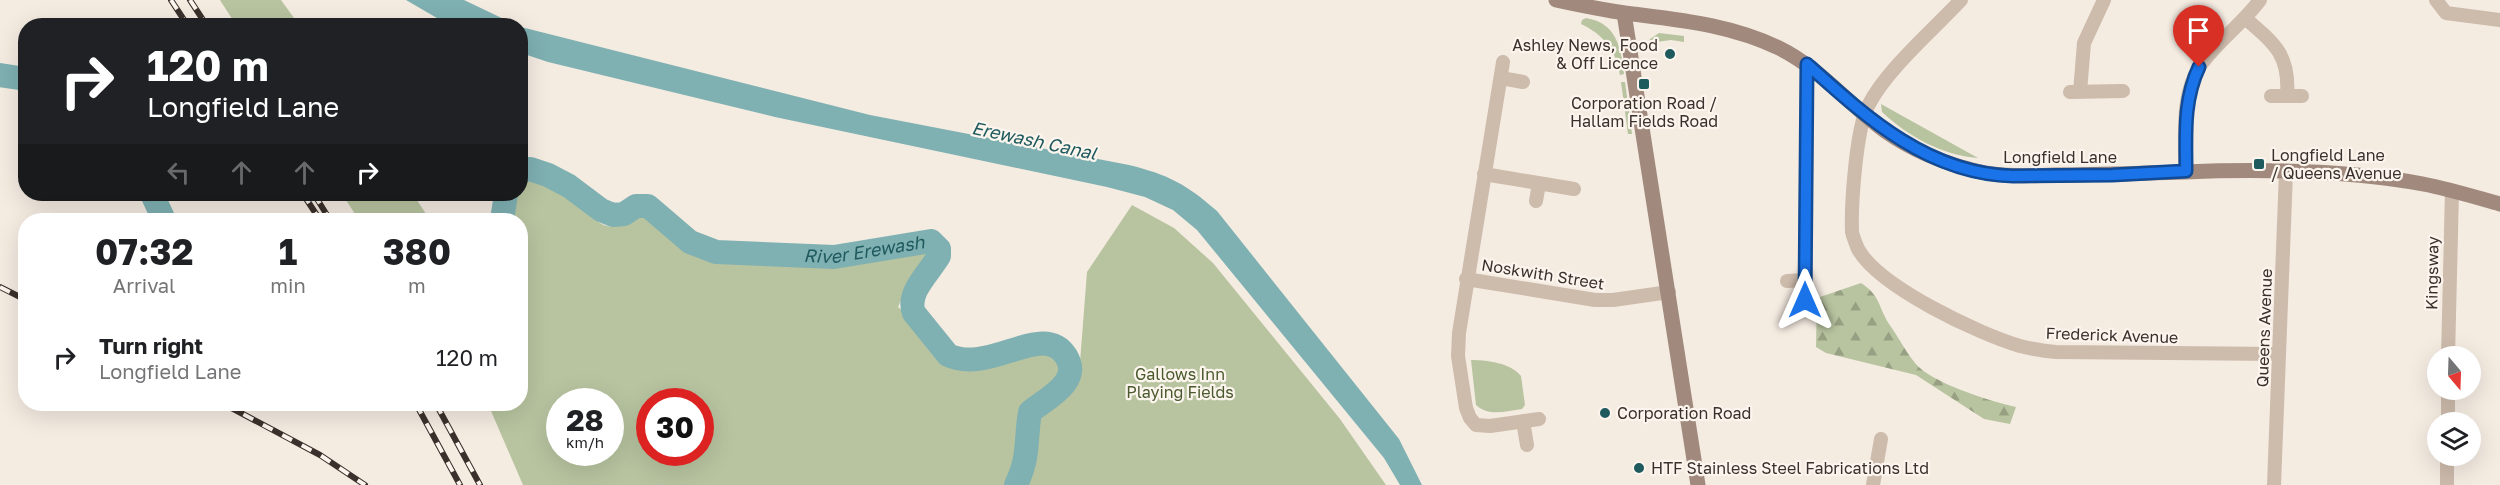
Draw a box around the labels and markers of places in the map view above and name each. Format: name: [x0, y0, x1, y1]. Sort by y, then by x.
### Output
pin: [2173, 5, 2224, 67]
place label: Ashley News, Food & Off Licence: [1512, 35, 1658, 73]
marker: Ashley News, Food & Off Licence: [1663, 47, 1677, 61]
marker: Corporation Road / Hallam Fields Road: [1637, 77, 1651, 91]
place label: Corporation Road / Hallam Fields Road: [1570, 93, 1718, 131]
place label: Longfield Lane / Queens Avenue: [2271, 145, 2402, 183]
marker: Longfield Lane / Queens Avenue: [2252, 157, 2266, 171]
place label: Corporation Road: [1617, 403, 1751, 423]
marker: Corporation Road: [1598, 406, 1612, 420]
place label: HTF Stainless Steel Fabrications Ltd: [1651, 458, 1929, 478]
marker: HTF Stainless Steel Fabrications Ltd: [1632, 461, 1646, 475]

